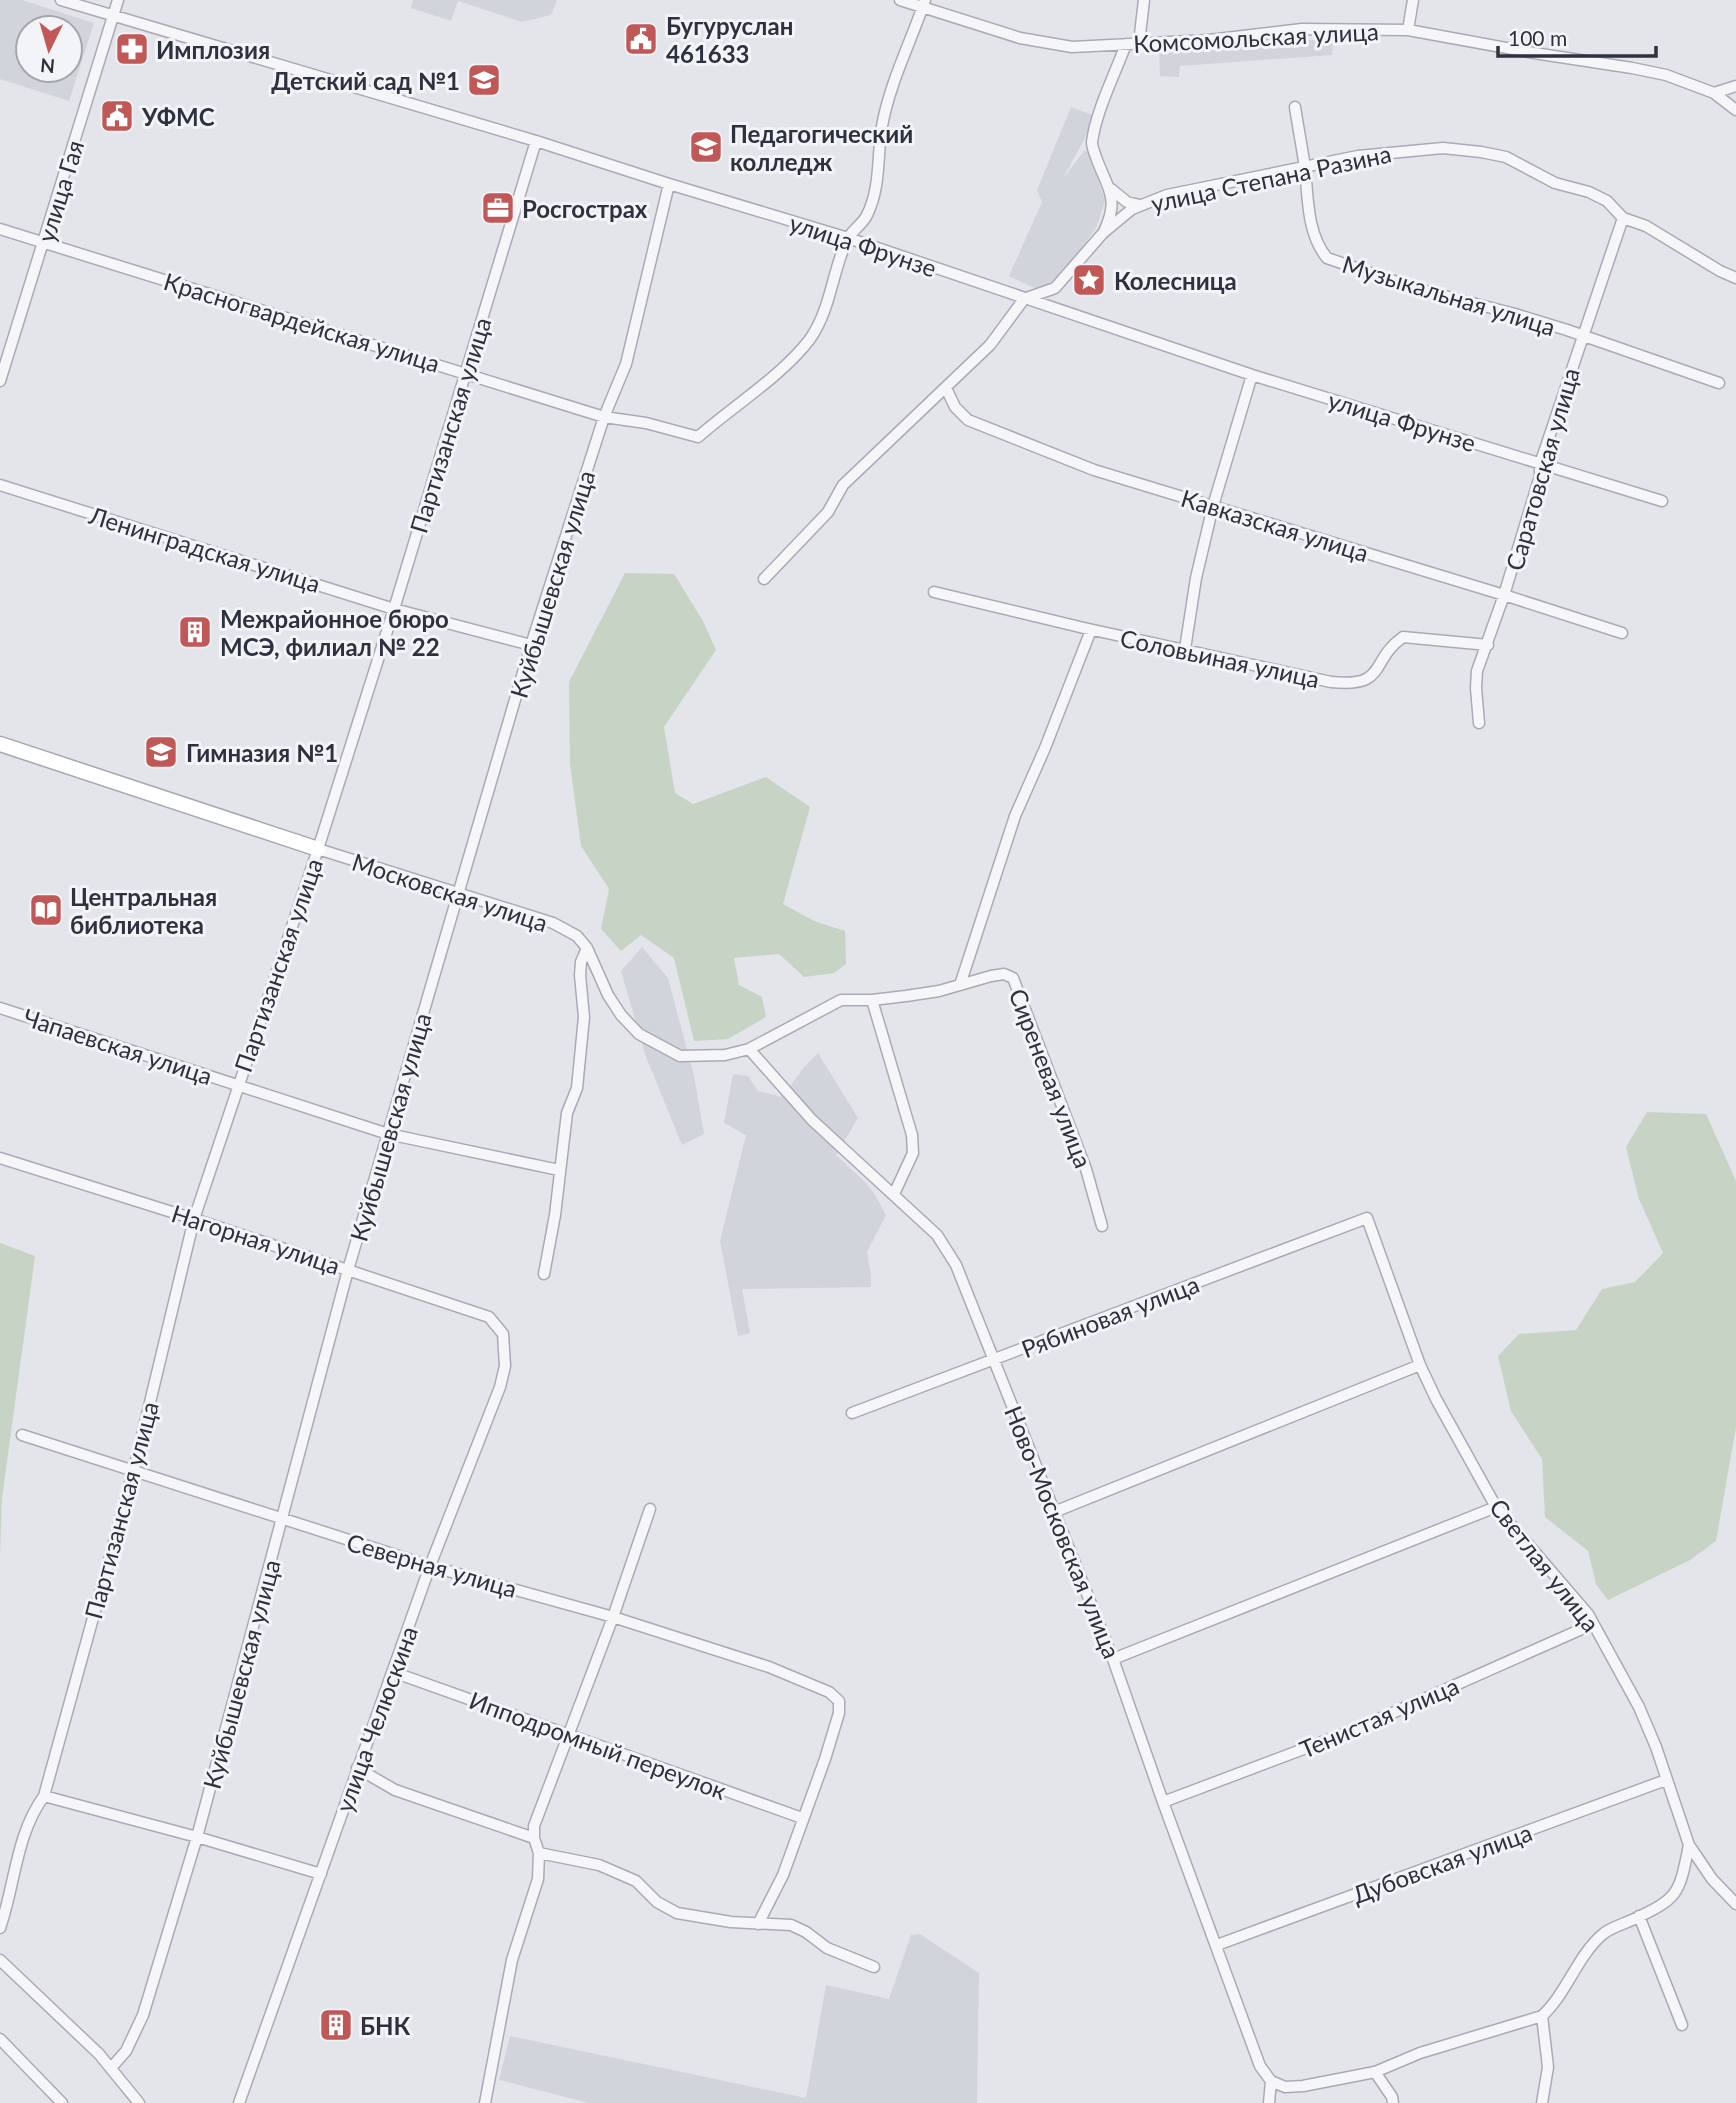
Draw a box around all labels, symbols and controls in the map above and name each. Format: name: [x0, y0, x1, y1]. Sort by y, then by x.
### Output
place label: Бугуруслан 461633: [666, 11, 793, 68]
north arrow: [14, 14, 84, 84]
scale bar: [1498, 14, 1656, 58]
street label: Комсомольская улица: [1133, 16, 1379, 58]
public building icon: Бугуруслан 461633: [622, 20, 660, 58]
text: 100 m: [1508, 25, 1567, 50]
pharmacy icon: Имплозия: [113, 30, 151, 68]
place label: Имплозия: [156, 35, 270, 64]
text: N: [39, 54, 56, 79]
school or university icon: Детский сад №1: [465, 61, 503, 99]
place label: Детский сад №1: [271, 66, 460, 95]
public building icon: УФМС: [98, 97, 136, 135]
place label: УФМС: [141, 102, 215, 131]
place label: Педагогический колледж: [730, 119, 913, 176]
school or university icon: Педагогический колледж: [687, 128, 725, 166]
street label: улица Гая: [31, 137, 89, 245]
street label: улица Степана Разина: [1148, 138, 1394, 218]
office icon: Росгострах: [479, 189, 517, 227]
place label: Росгострах: [522, 194, 648, 223]
street label: улица Фрунзе: [786, 208, 940, 282]
street label: Музыкальная улица: [1339, 249, 1559, 341]
place icon: Колесница: [1070, 261, 1108, 299]
street label: Красногвардейская улица: [161, 266, 443, 378]
place label: Колесница: [1114, 266, 1237, 295]
street label: Партизанская улица: [403, 314, 497, 536]
street label: Саратовская улица: [1499, 364, 1585, 574]
street label: улица Фрунзе: [1325, 385, 1479, 457]
street label: Куйбышевская улица: [504, 467, 600, 701]
street label: Кавказская улица: [1178, 483, 1372, 567]
street label: Ленинградская улица: [85, 500, 324, 598]
place label: Межрайонное бюро МСЭ, филиал № 22: [220, 604, 449, 661]
building icon: Межрайонное бюро МСЭ, филиал № 22: [176, 613, 214, 651]
street label: Соловьиная улица: [1118, 623, 1322, 693]
school or university icon: Гимназия №1: [142, 733, 180, 771]
place label: Гимназия №1: [186, 738, 338, 767]
street label: Московская улица: [349, 847, 551, 937]
street label: Партизанская улица: [228, 854, 328, 1076]
place label: Центральная библиотека: [70, 882, 217, 939]
library icon: Центральная библиотека: [27, 891, 65, 929]
street label: Сиреневая улица: [1004, 984, 1098, 1172]
street label: Чапаевская улица: [20, 1002, 216, 1090]
street label: Куйбышевская улица: [344, 1010, 436, 1244]
street label: Нагорная улица: [168, 1198, 344, 1280]
street label: Рябиновая улица: [1017, 1269, 1203, 1363]
street label: Партизанская улица: [78, 1398, 164, 1622]
street label: Ново-Московская улица: [999, 1401, 1127, 1663]
street label: Светлая улица: [1484, 1493, 1606, 1637]
street label: Северная улица: [344, 1527, 520, 1603]
street label: Куйбышевская улица: [196, 1556, 286, 1792]
street label: улица Челюскина: [329, 1622, 423, 1816]
street label: Тенистая улица: [1295, 1670, 1463, 1764]
street label: Ипподромный переулок: [466, 1685, 731, 1805]
street label: Дубовская улица: [1348, 1817, 1536, 1909]
building icon: БНК: [317, 2006, 355, 2044]
place label: БНК: [360, 2011, 411, 2040]

